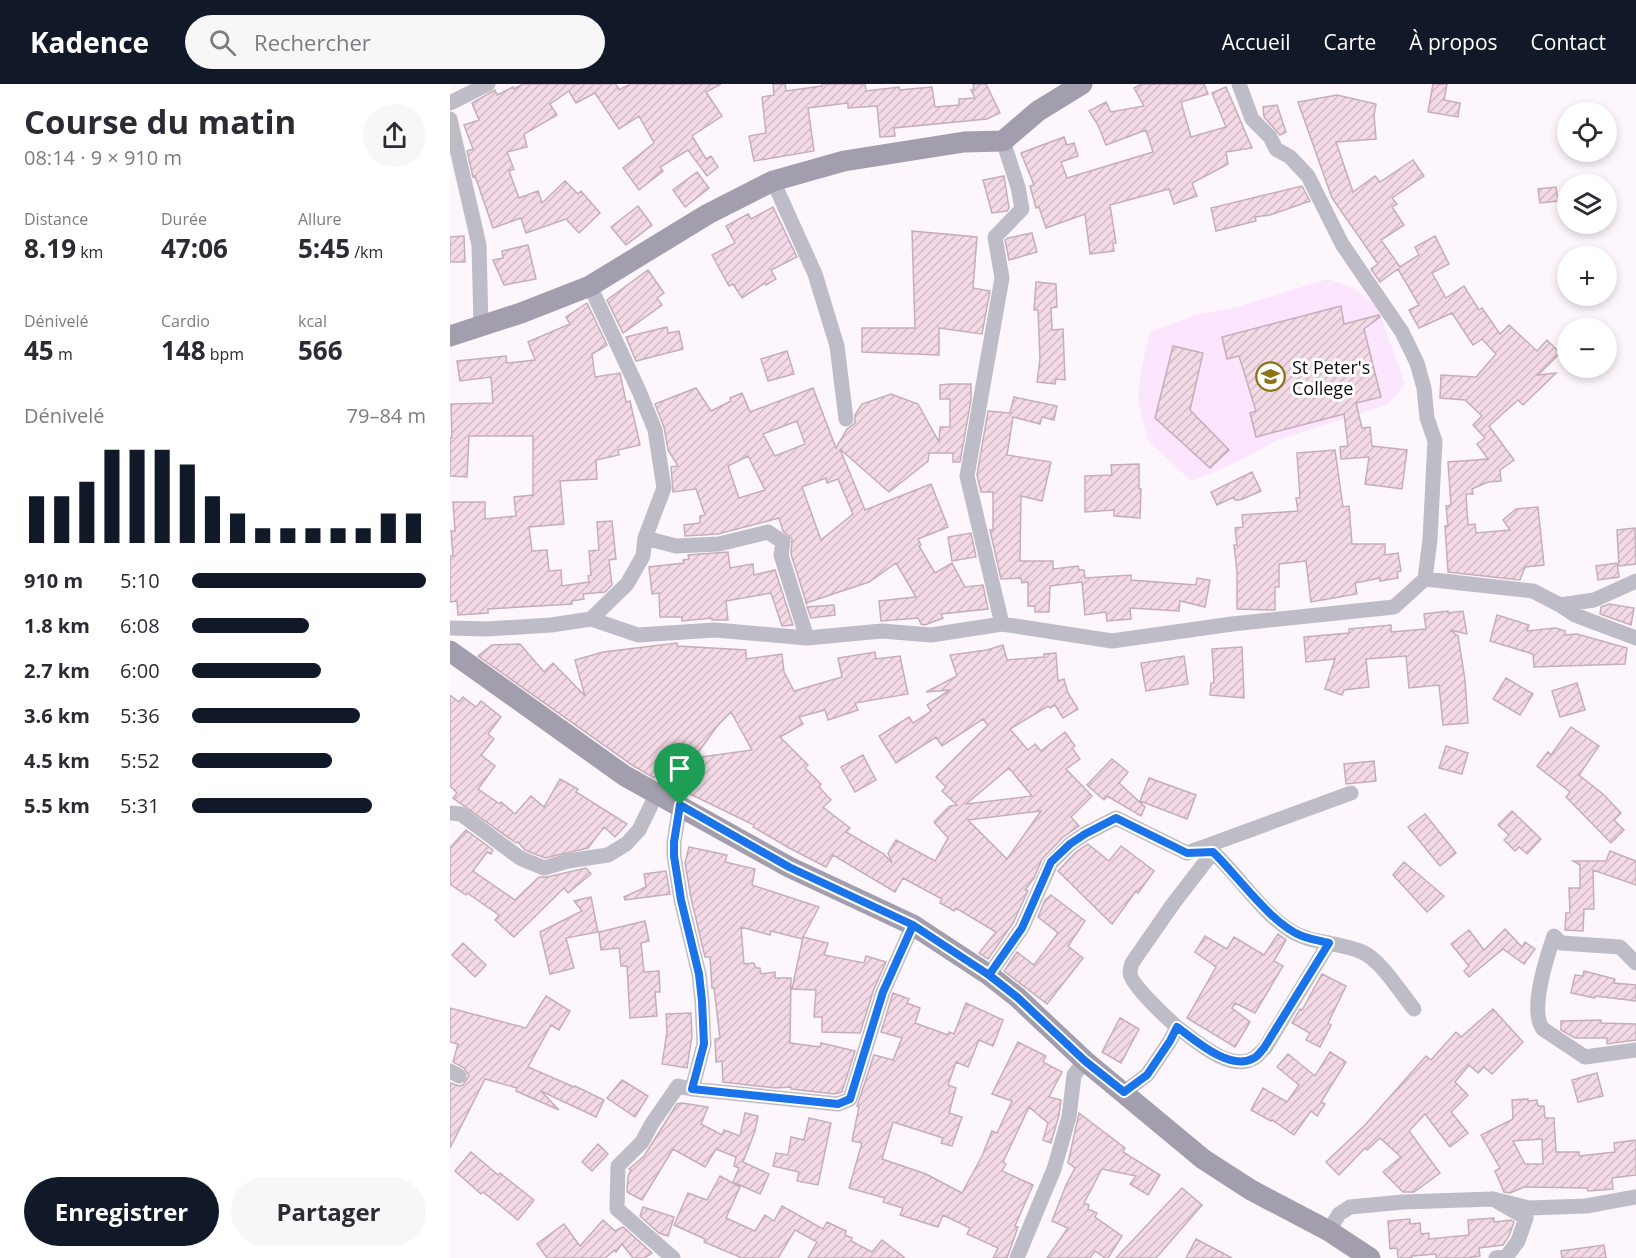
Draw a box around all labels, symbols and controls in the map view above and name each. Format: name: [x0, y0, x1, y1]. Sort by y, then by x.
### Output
search box: [185, 15, 605, 69]
text: Kadence: [30, 23, 149, 61]
icon: search: [206, 26, 239, 59]
text: Rechercher: [254, 27, 371, 57]
text: Accueil: [1222, 28, 1290, 56]
text: Carte: [1323, 28, 1376, 56]
text: À propos: [1409, 28, 1498, 56]
text: Contact: [1531, 28, 1606, 56]
text: Course du matin: [24, 99, 296, 144]
map controls: [1557, 102, 1617, 378]
button: locate: [1557, 102, 1617, 162]
button: share: [363, 104, 426, 167]
text: 08:14 · 9 × 910 m: [24, 144, 182, 171]
button: layers: [1557, 174, 1617, 234]
text: Distance: [24, 208, 88, 230]
text: Durée: [161, 208, 207, 230]
text: Allure: [298, 208, 342, 230]
text: 8.19: [24, 230, 76, 266]
text: 47:06: [161, 230, 228, 266]
text: 5:45: [298, 230, 350, 266]
text: km: [76, 241, 103, 263]
text: /km: [350, 241, 383, 263]
button: +: [1557, 246, 1617, 306]
text: Dénivelé: [24, 310, 88, 332]
text: Cardio: [161, 310, 210, 332]
text: kcal: [298, 310, 327, 332]
button: −: [1557, 318, 1617, 378]
text: 45: [24, 332, 54, 368]
text: 148: [161, 332, 206, 368]
text: 566: [298, 332, 343, 368]
text: m: [54, 343, 73, 365]
text: bpm: [206, 343, 244, 365]
place label: St Peter's College: [1292, 355, 1370, 400]
school or university icon: St Peter's College: [1255, 361, 1287, 393]
text: Dénivelé: [24, 402, 105, 429]
text: 79–84 m: [347, 402, 426, 429]
text: 910 m: [24, 567, 83, 594]
text: 5:10: [120, 567, 160, 594]
text: 1.8 km: [24, 612, 90, 639]
text: 6:08: [120, 612, 160, 639]
text: 2.7 km: [24, 657, 90, 684]
text: 6:00: [120, 657, 160, 684]
text: 3.6 km: [24, 702, 90, 729]
text: 5:36: [120, 702, 160, 729]
pin: [654, 743, 705, 805]
text: 4.5 km: [24, 747, 90, 774]
text: 5:52: [120, 747, 160, 774]
icon: arrive: [663, 752, 696, 785]
text: 5.5 km: [24, 792, 90, 819]
text: 5:31: [120, 792, 160, 819]
button: Enregistrer: [24, 1177, 219, 1246]
button: Partager: [231, 1177, 426, 1246]

